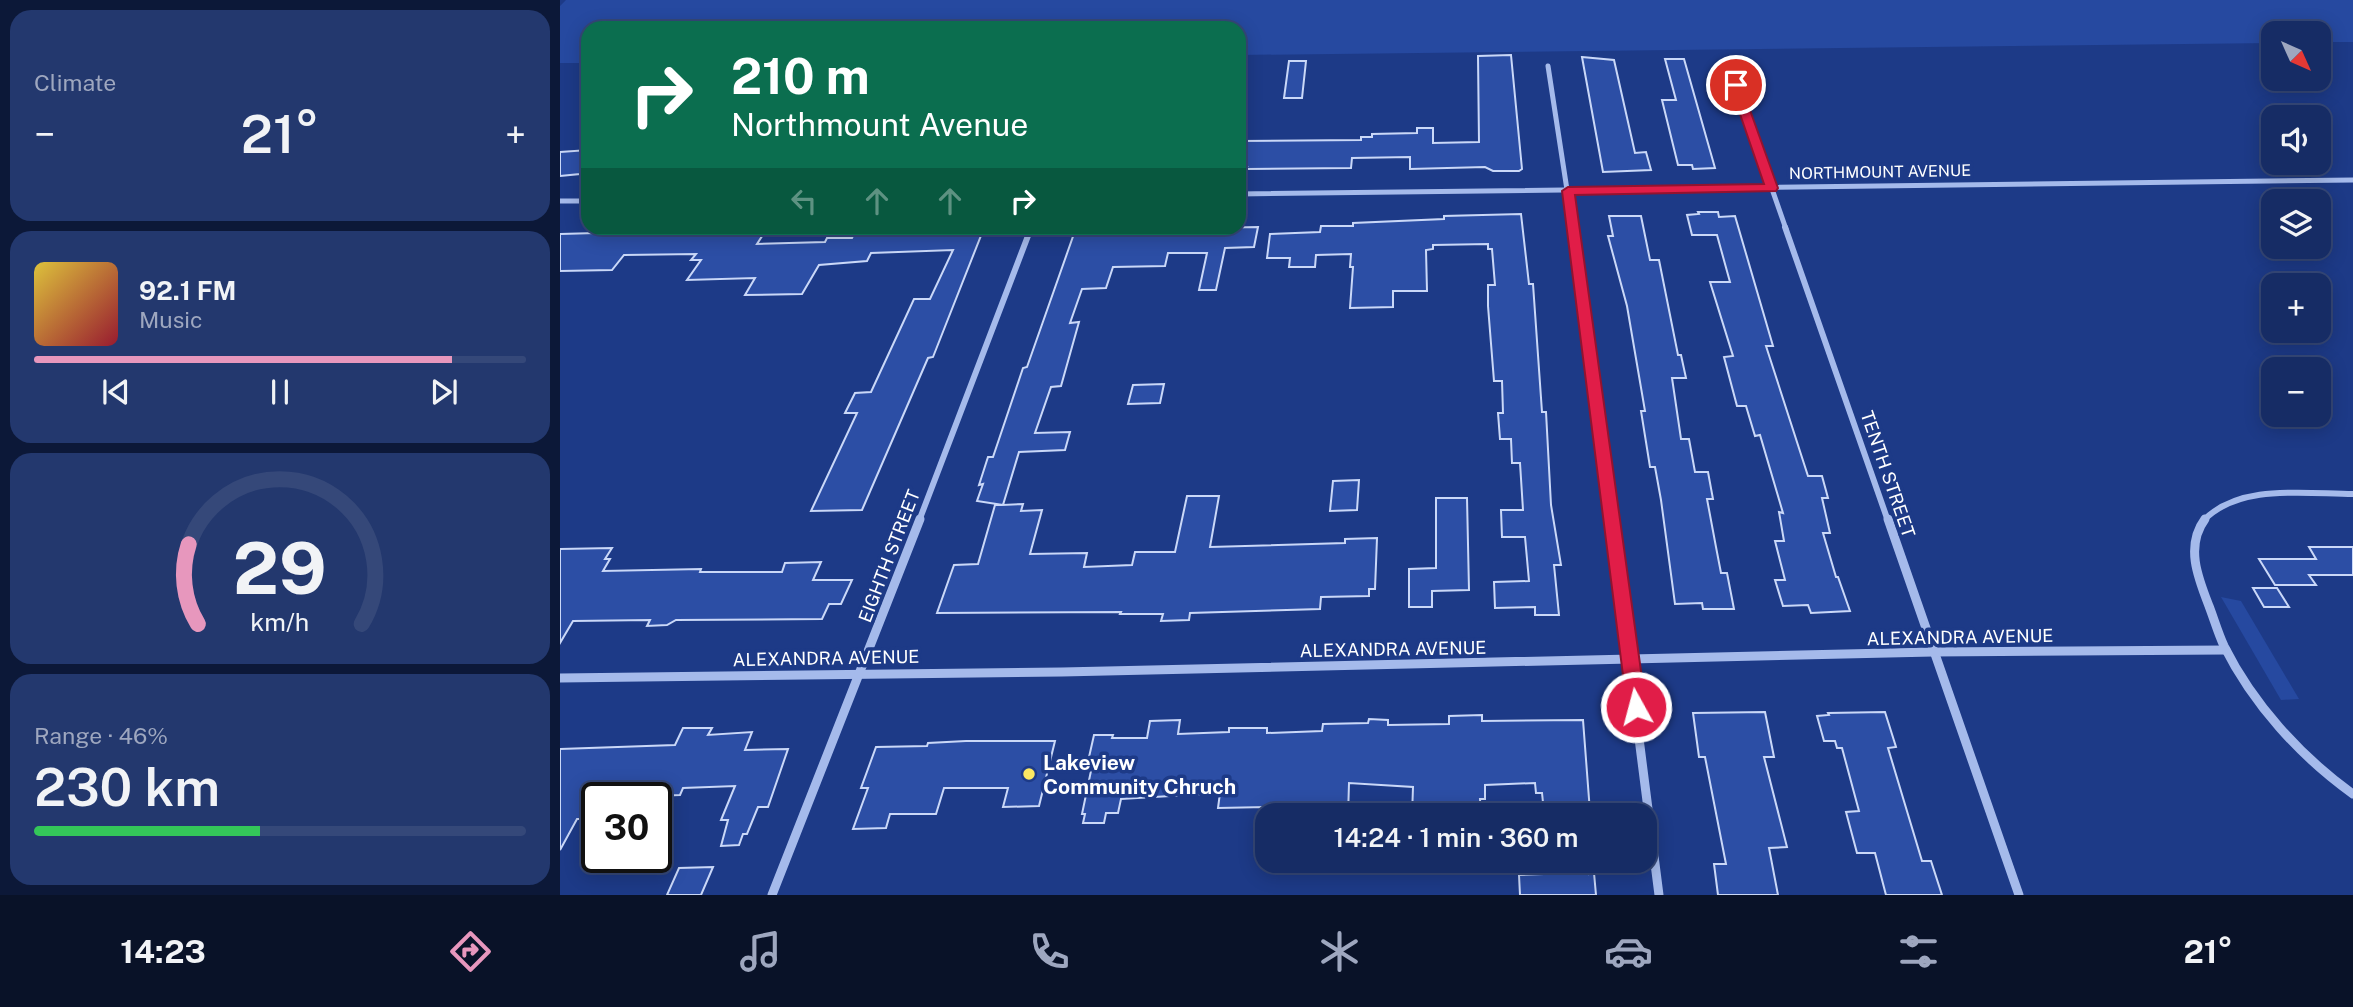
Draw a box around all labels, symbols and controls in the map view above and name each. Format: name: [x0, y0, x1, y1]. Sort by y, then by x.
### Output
north arrow: [2261, 21, 2331, 91]
map controls: [2261, 21, 2331, 427]
text: 210 m: [731, 47, 870, 105]
icon: right: [616, 49, 707, 140]
pin: [1706, 55, 1766, 115]
icon: arrive: [1717, 66, 1755, 104]
text: Climate: [34, 69, 116, 96]
text: 21°: [241, 104, 319, 165]
button: sound: [2261, 105, 2331, 175]
text: Northmount Avenue: [731, 106, 1028, 143]
text: −: [34, 112, 55, 157]
text: +: [505, 112, 526, 157]
street label: NORTHMOUNT AVENUE: [1789, 161, 1971, 183]
icon: left: [785, 182, 823, 220]
icon: ahead: [858, 182, 896, 220]
icon: ahead: [931, 182, 969, 220]
icon: right: [1004, 182, 1042, 220]
button: layers: [2261, 189, 2331, 259]
button: +: [2261, 273, 2331, 343]
text: 92.1 FM: [139, 275, 236, 306]
text: Music: [139, 306, 203, 333]
button: −: [2261, 357, 2331, 427]
icon: previous: [97, 373, 135, 411]
icon: pause: [261, 373, 299, 411]
icon: next: [425, 373, 463, 411]
street label: TENTH STREET: [1857, 408, 1920, 540]
street label: EIGHTH STREET: [854, 486, 924, 625]
text: 29: [233, 526, 327, 611]
text: km/h: [251, 607, 309, 637]
street label: ALEXANDRA AVENUE: [1866, 625, 2054, 649]
street label: ALEXANDRA AVENUE: [1299, 637, 1487, 661]
street label: ALEXANDRA AVENUE: [732, 646, 920, 670]
position arrow: [1599, 670, 1673, 744]
text: Range · 46%: [34, 722, 168, 749]
place label: Lakeview Community Chruch: [1043, 750, 1236, 799]
text: 230 km: [34, 757, 220, 818]
marker: Lakeview Community Chruch: [1021, 766, 1037, 782]
speed limit sign: 30: [581, 782, 672, 873]
text: 14:24 · 1 min · 360 m: [1334, 822, 1578, 853]
icon: directions: [446, 927, 495, 976]
icon: music: [736, 927, 785, 976]
icon: phone: [1025, 927, 1074, 976]
icon: climate: [1315, 927, 1364, 976]
icon: car: [1604, 927, 1653, 976]
icon: filters: [1894, 927, 1943, 976]
text: 14:23: [120, 933, 206, 970]
text: 21°: [2184, 933, 2233, 970]

